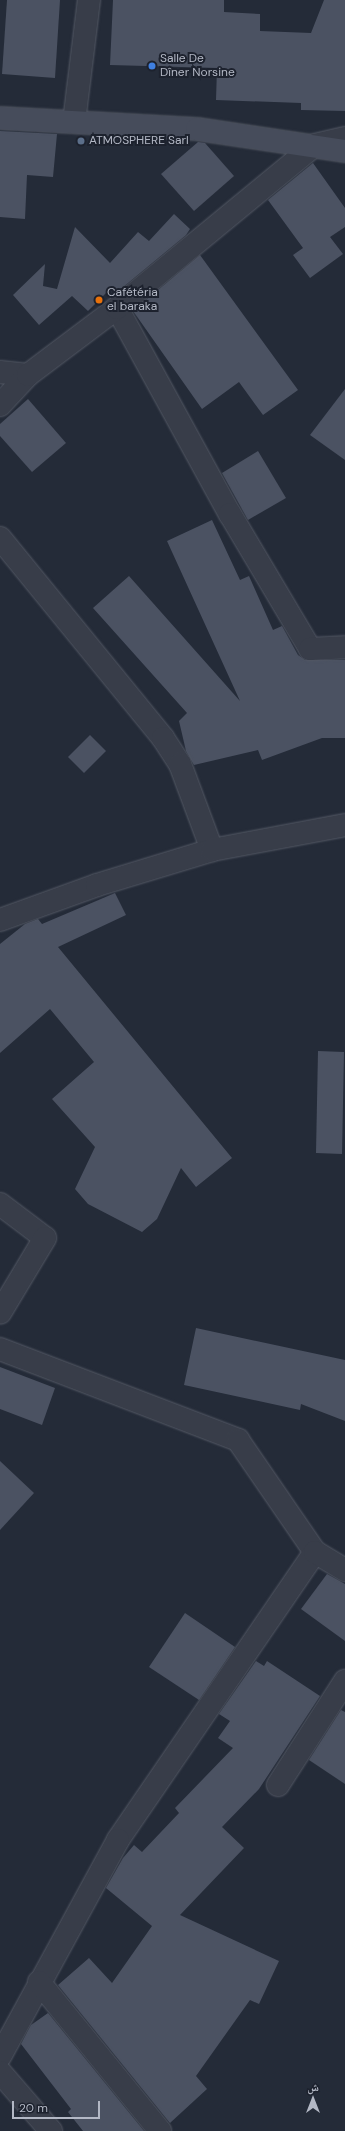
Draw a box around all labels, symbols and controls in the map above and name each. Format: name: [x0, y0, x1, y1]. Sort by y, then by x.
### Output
place label: Salle De Dîner Norsine: [160, 52, 235, 80]
marker: Salle De Dîner Norsine: [147, 61, 157, 71]
place label: ATMOSPHERE Sarl: [89, 134, 189, 148]
marker: ATMOSPHERE Sarl: [76, 136, 86, 146]
place label: Cafétéria el baraka: [107, 286, 158, 314]
marker: Cafétéria el baraka: [94, 295, 104, 305]
north arrow: [293, 2079, 333, 2119]
text: ش: [307, 2080, 319, 2094]
scale bar: [14, 2093, 102, 2119]
text: 20 m: [19, 2100, 48, 2116]

